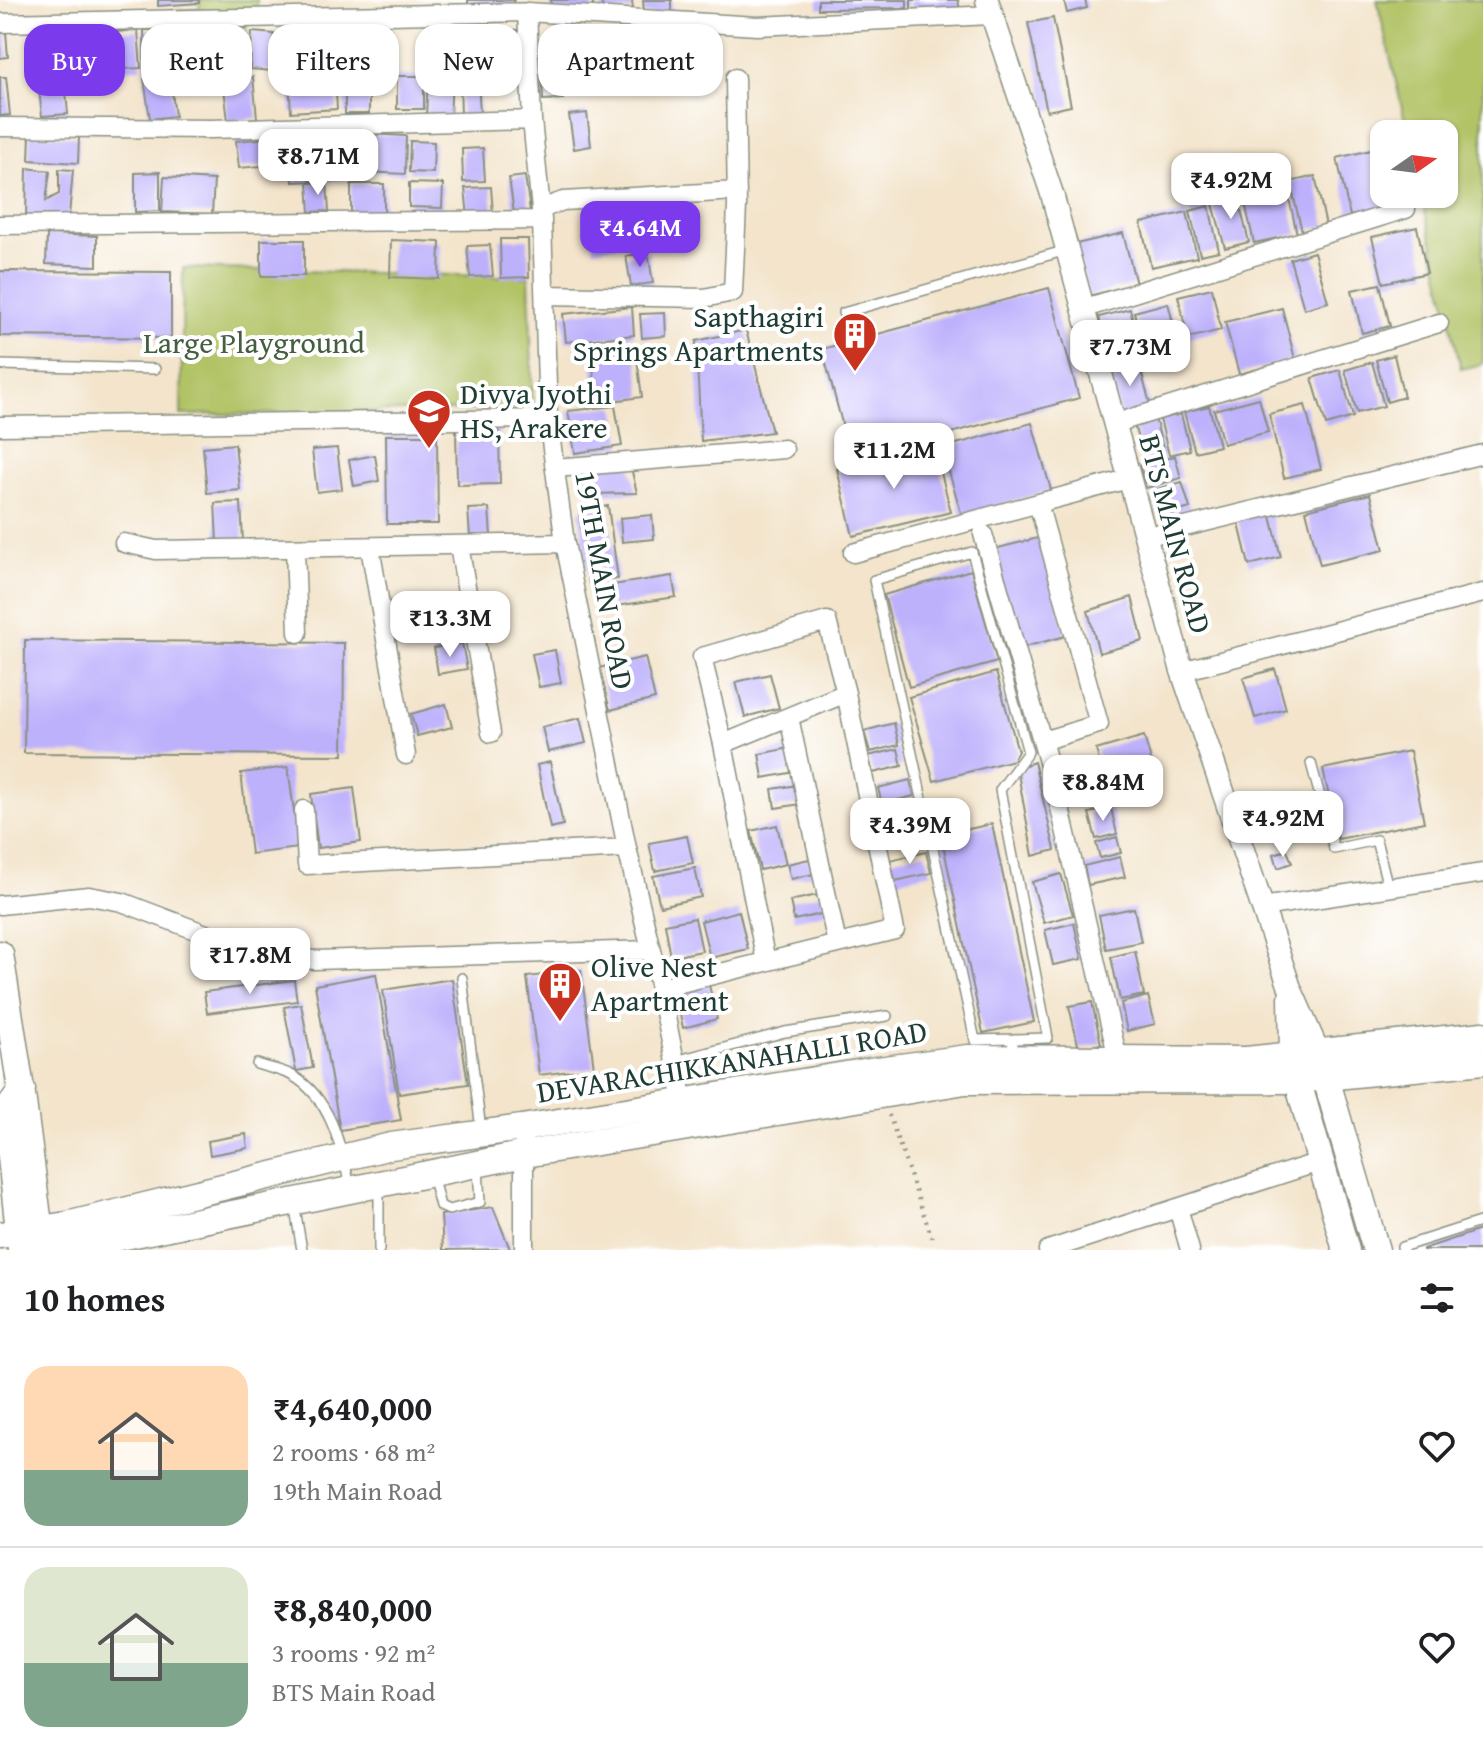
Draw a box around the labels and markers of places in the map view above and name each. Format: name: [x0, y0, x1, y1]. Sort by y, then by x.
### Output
pin: ₹8.71M: [253, 129, 383, 197]
pin: ₹4.92M: [1166, 153, 1296, 221]
pin: ₹4.64M: [575, 201, 705, 269]
place label: Sapthagiri Springs Apartments: [573, 294, 824, 372]
building icon: Sapthagiri Springs Apartments: [831, 310, 879, 373]
pin: ₹7.73M: [1065, 320, 1195, 388]
place label: Divya Jyothi HS, Arakere: [460, 371, 612, 449]
school or university icon: Divya Jyothi HS, Arakere: [405, 387, 453, 450]
pin: ₹11.2M: [829, 423, 959, 491]
pin: ₹13.3M: [385, 591, 515, 659]
pin: ₹8.84M: [1038, 755, 1168, 823]
pin: ₹4.92M: [1218, 791, 1348, 859]
pin: ₹4.39M: [845, 798, 975, 866]
pin: ₹17.8M: [185, 928, 315, 996]
place label: Olive Nest Apartment: [591, 944, 729, 1022]
building icon: Olive Nest Apartment: [536, 960, 584, 1023]

